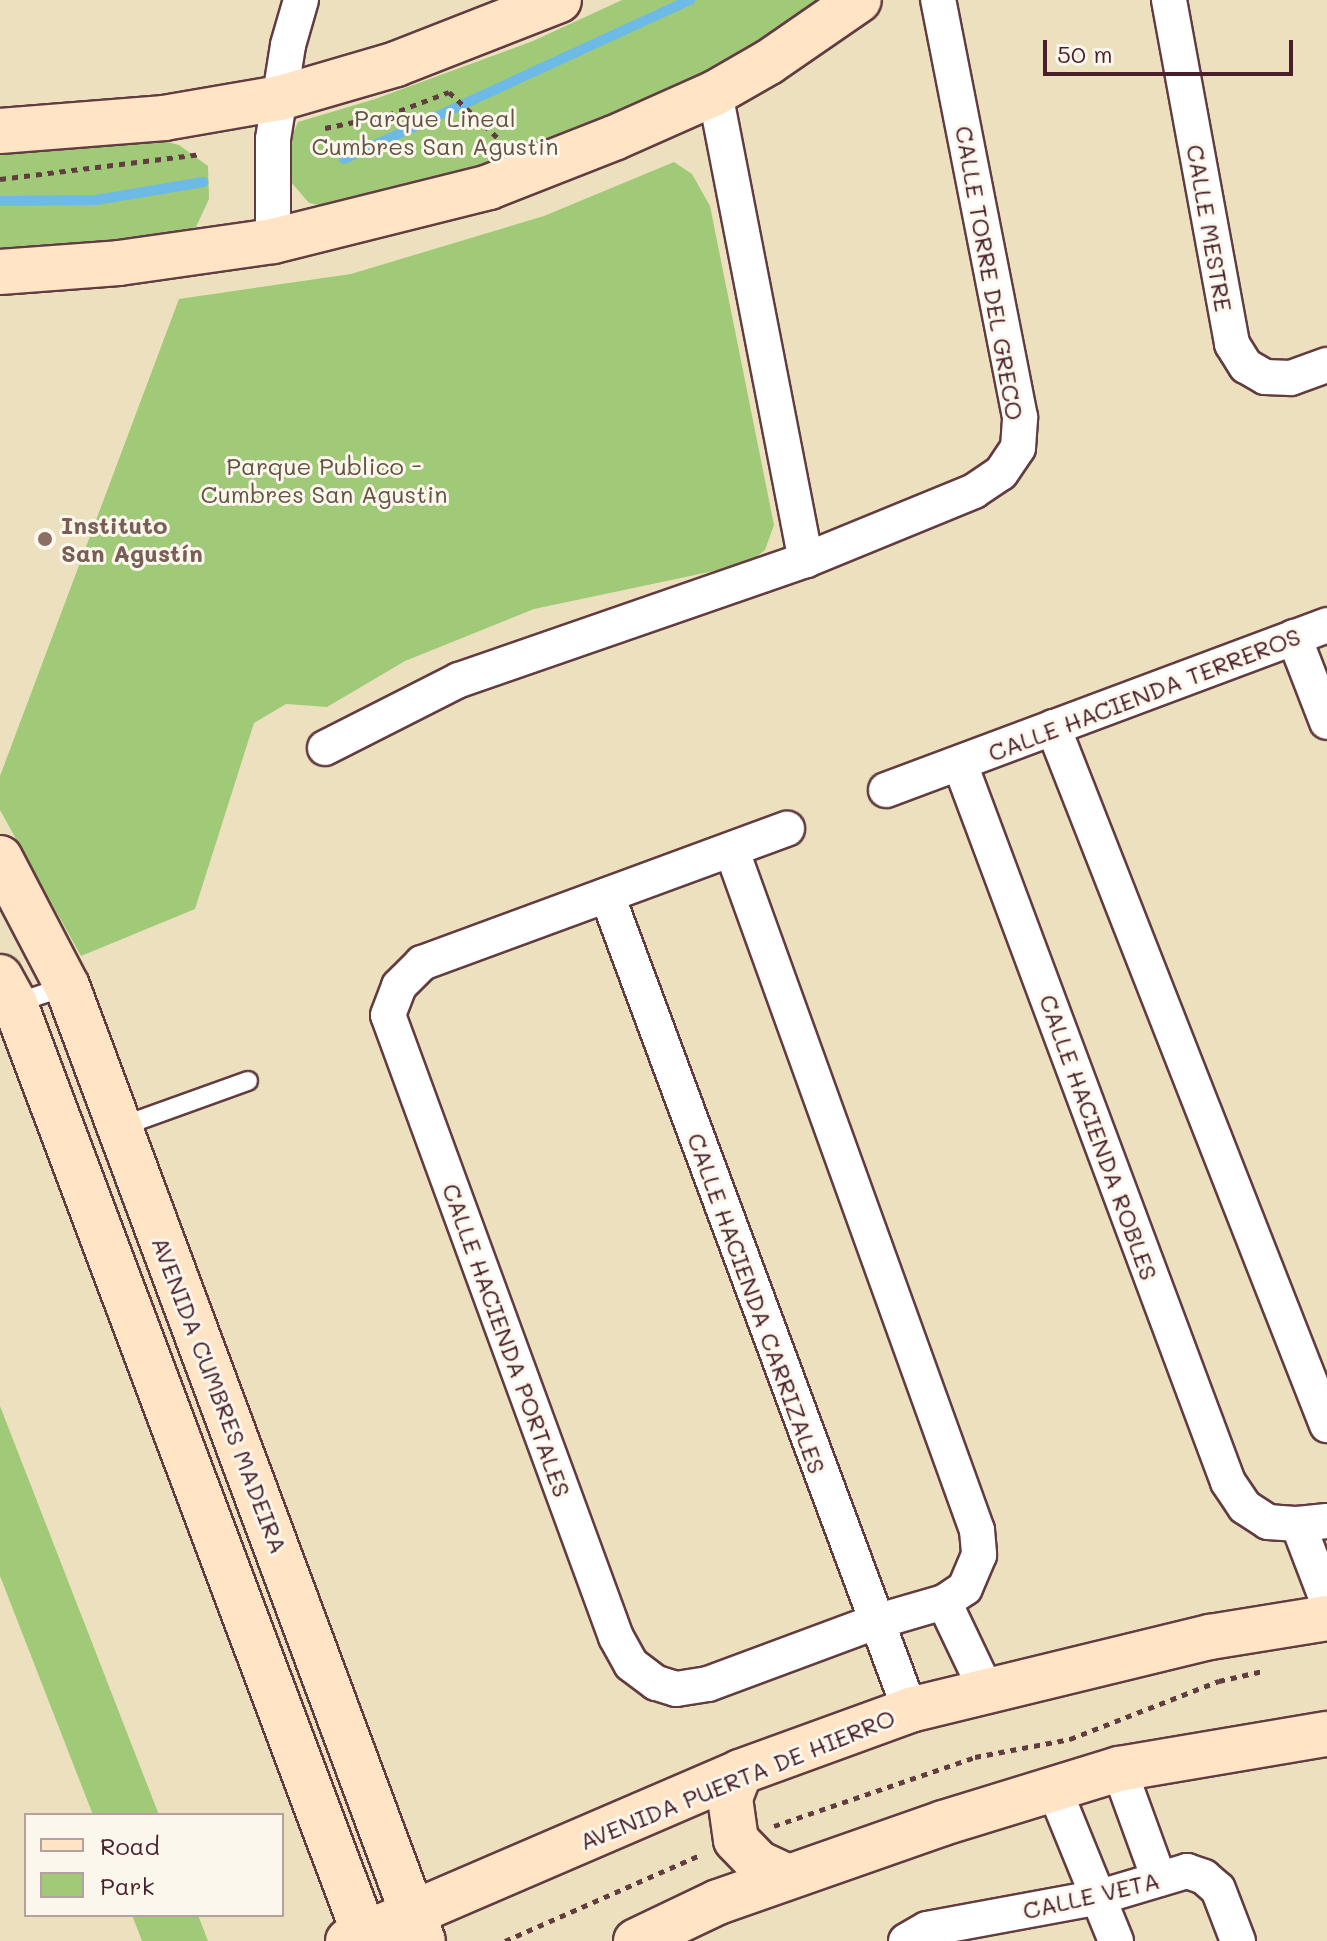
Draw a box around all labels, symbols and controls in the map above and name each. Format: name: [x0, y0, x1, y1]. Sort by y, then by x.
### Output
scale bar: [1047, 24, 1297, 74]
text: 50 m: [1057, 38, 1113, 69]
park label: Parque Lineal Cumbres San Agustin: [312, 104, 558, 160]
street label: CALLE TORRE DEL GRECO: [950, 123, 1030, 423]
street label: CALLE MESTRE: [1181, 142, 1239, 314]
park label: Parque Publico - Cumbres San Agustin: [201, 452, 447, 508]
place label: Instituto San Agustín: [61, 511, 203, 567]
marker: Instituto San Agustín: [36, 530, 54, 548]
street label: CALLE HACIENDA TERREROS: [984, 621, 1304, 767]
street label: CALLE HACIENDA ROBLES: [1034, 990, 1164, 1284]
street label: CALLE HACIENDA CARRIZALES: [682, 1129, 832, 1477]
street label: CALLE HACIENDA PORTALES: [437, 1179, 577, 1501]
street label: AVENIDA CUMBRES MADEIRA: [146, 1232, 294, 1558]
street label: AVENIDA PUERTA DE HIERRO: [575, 1702, 899, 1856]
legend: [24, 1813, 284, 1917]
text: Road: [100, 1830, 160, 1861]
street label: CALLE VETA: [1020, 1865, 1162, 1925]
text: Park: [100, 1870, 154, 1901]

